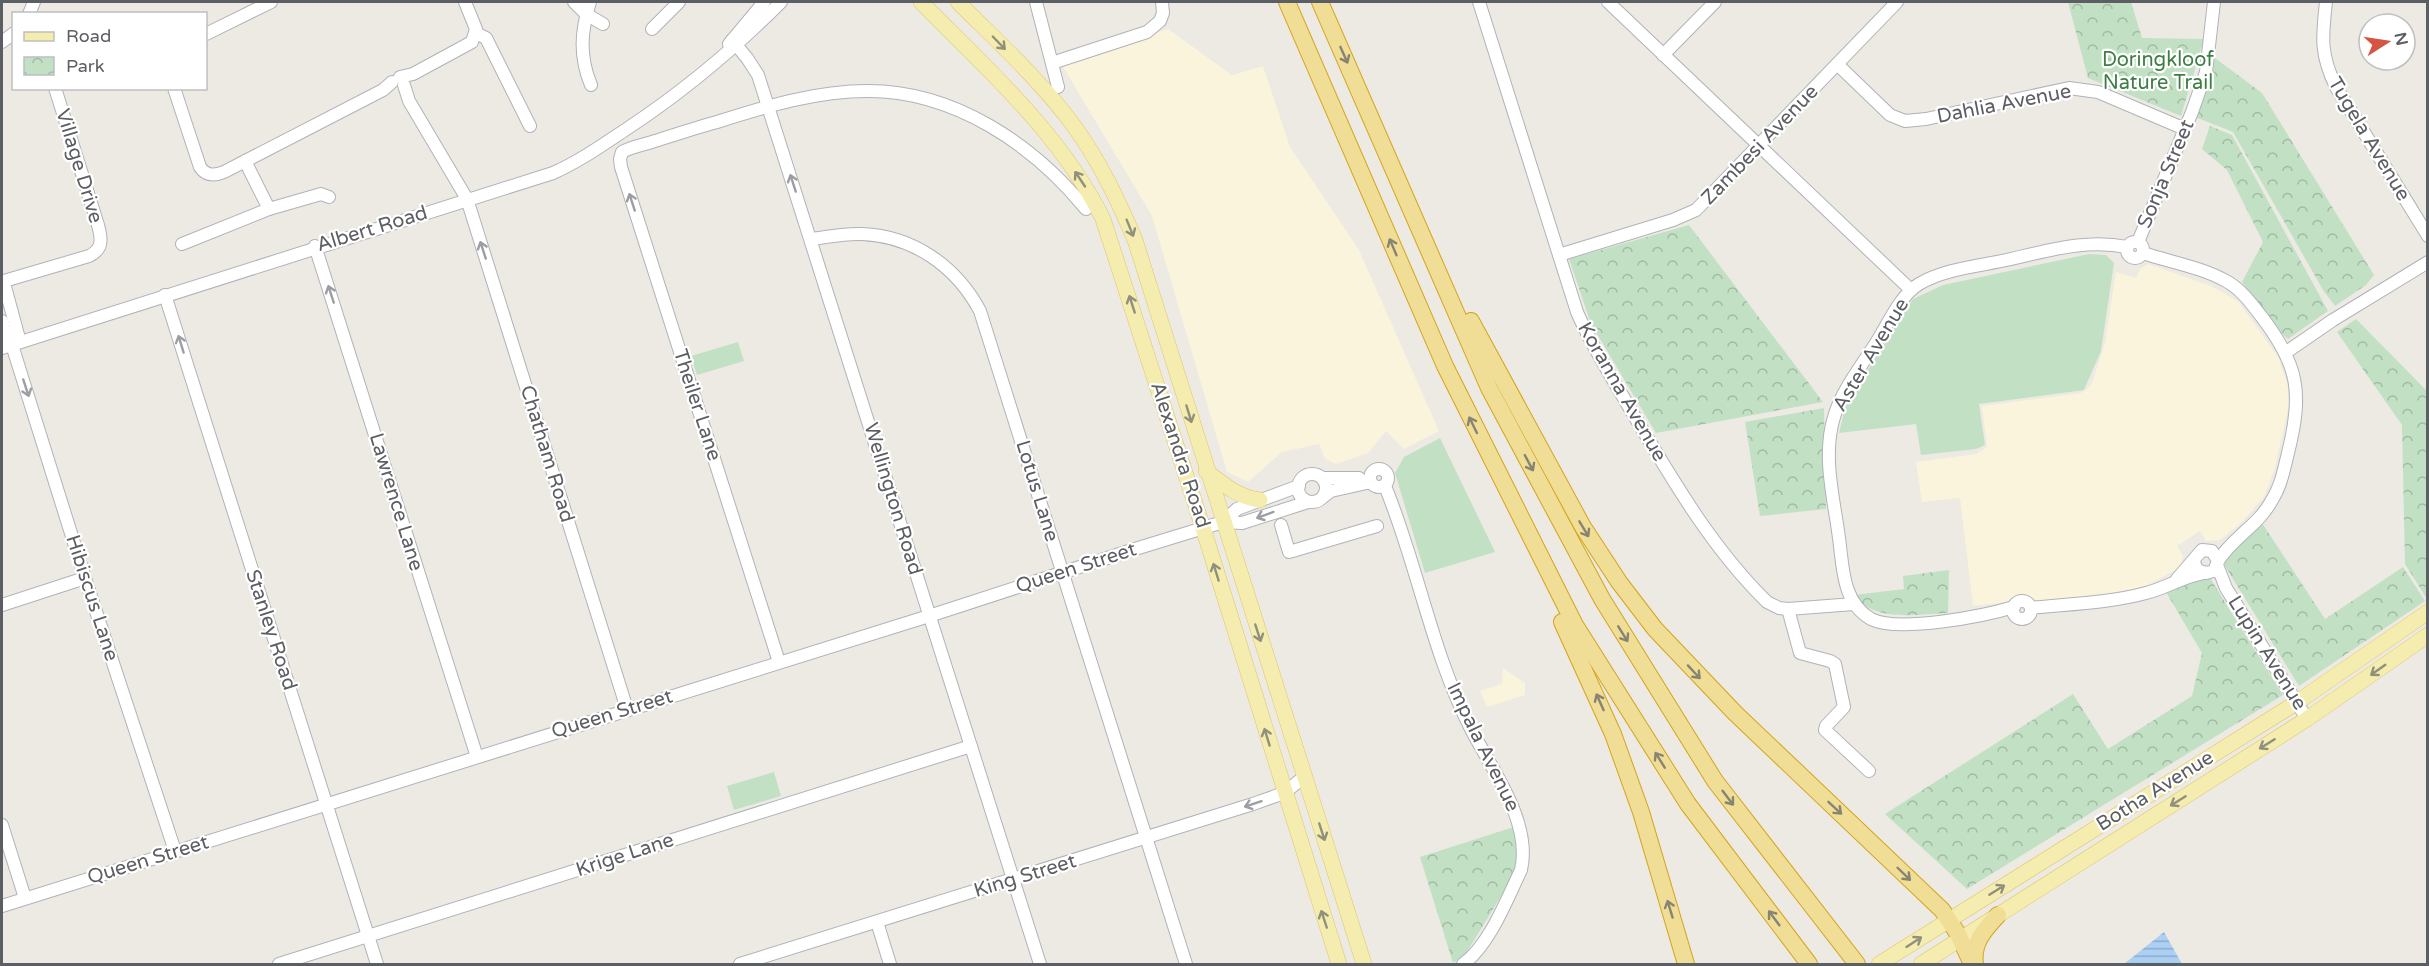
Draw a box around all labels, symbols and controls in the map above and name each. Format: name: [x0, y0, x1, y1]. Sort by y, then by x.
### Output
legend: [12, 12, 207, 90]
north arrow: [2357, 12, 2417, 72]
text: Road: [66, 25, 111, 47]
text: N: [2390, 31, 2412, 47]
one-way arrow: [992, 36, 1006, 51]
one-way arrow: [1339, 45, 1350, 64]
park label: Doringkloof Nature Trail: [2102, 48, 2214, 95]
text: Park: [66, 55, 105, 77]
street label: Tugela Avenue: [2323, 73, 2415, 205]
street label: Dahlia Avenue: [1935, 79, 2073, 129]
street label: Zambesi Avenue: [1697, 80, 1823, 210]
street label: Village Drive: [50, 106, 108, 226]
street label: Sonja Street: [2132, 116, 2200, 232]
one-way arrow: [1074, 172, 1086, 188]
one-way arrow: [787, 174, 798, 193]
one-way arrow: [626, 193, 637, 212]
street label: Albert Road: [314, 201, 430, 257]
one-way arrow: [1125, 219, 1136, 237]
one-way arrow: [1387, 238, 1398, 256]
one-way arrow: [477, 241, 488, 260]
one-way arrow: [325, 285, 336, 304]
street label: Aster Avenue: [1828, 294, 1914, 416]
one-way arrow: [1125, 295, 1136, 314]
street label: Koranna Avenue: [1572, 318, 1672, 466]
one-way arrow: [175, 335, 186, 354]
street label: Theiler Lane: [668, 346, 726, 464]
one-way arrow: [21, 378, 32, 397]
street label: Alexandra Road: [1145, 379, 1215, 531]
street label: Chatham Road: [515, 383, 579, 525]
one-way arrow: [1184, 404, 1195, 423]
one-way arrow: [1466, 416, 1478, 434]
street label: Wellington Road: [858, 420, 928, 578]
street label: Lawrence Lane: [364, 430, 428, 574]
street label: Lotus Lane: [1010, 438, 1064, 544]
one-way arrow: [1524, 453, 1535, 471]
one-way arrow: [1257, 510, 1275, 521]
one-way arrow: [1579, 520, 1591, 537]
street label: Hibiscus Lane: [60, 532, 124, 664]
street label: Queen Street: [1013, 537, 1140, 599]
one-way arrow: [1210, 563, 1221, 582]
street label: Stanley Road: [240, 567, 302, 693]
street label: Lupin Avenue: [2222, 591, 2312, 715]
one-way arrow: [1253, 623, 1264, 642]
one-way arrow: [1617, 625, 1629, 642]
one-way arrow: [1687, 664, 1701, 679]
one-way arrow: [2370, 664, 2386, 676]
street label: Impala Avenue: [1441, 678, 1525, 816]
street label: Queen Street: [549, 684, 676, 744]
one-way arrow: [1593, 693, 1605, 711]
one-way arrow: [1261, 728, 1272, 747]
one-way arrow: [2260, 738, 2276, 750]
street label: Botha Avenue: [2092, 745, 2218, 837]
one-way arrow: [1653, 752, 1665, 769]
one-way arrow: [1721, 790, 1734, 806]
one-way arrow: [2170, 795, 2187, 807]
one-way arrow: [1244, 799, 1263, 810]
one-way arrow: [1827, 800, 1842, 815]
one-way arrow: [1317, 822, 1328, 841]
street label: Krige Lane: [573, 828, 677, 882]
street label: Queen Street: [85, 830, 212, 890]
street label: King Street: [971, 849, 1079, 903]
one-way arrow: [1896, 866, 1911, 880]
one-way arrow: [1988, 884, 2004, 896]
one-way arrow: [1664, 899, 1675, 918]
one-way arrow: [1318, 910, 1329, 929]
one-way arrow: [1767, 910, 1780, 926]
one-way arrow: [1905, 936, 1922, 948]

